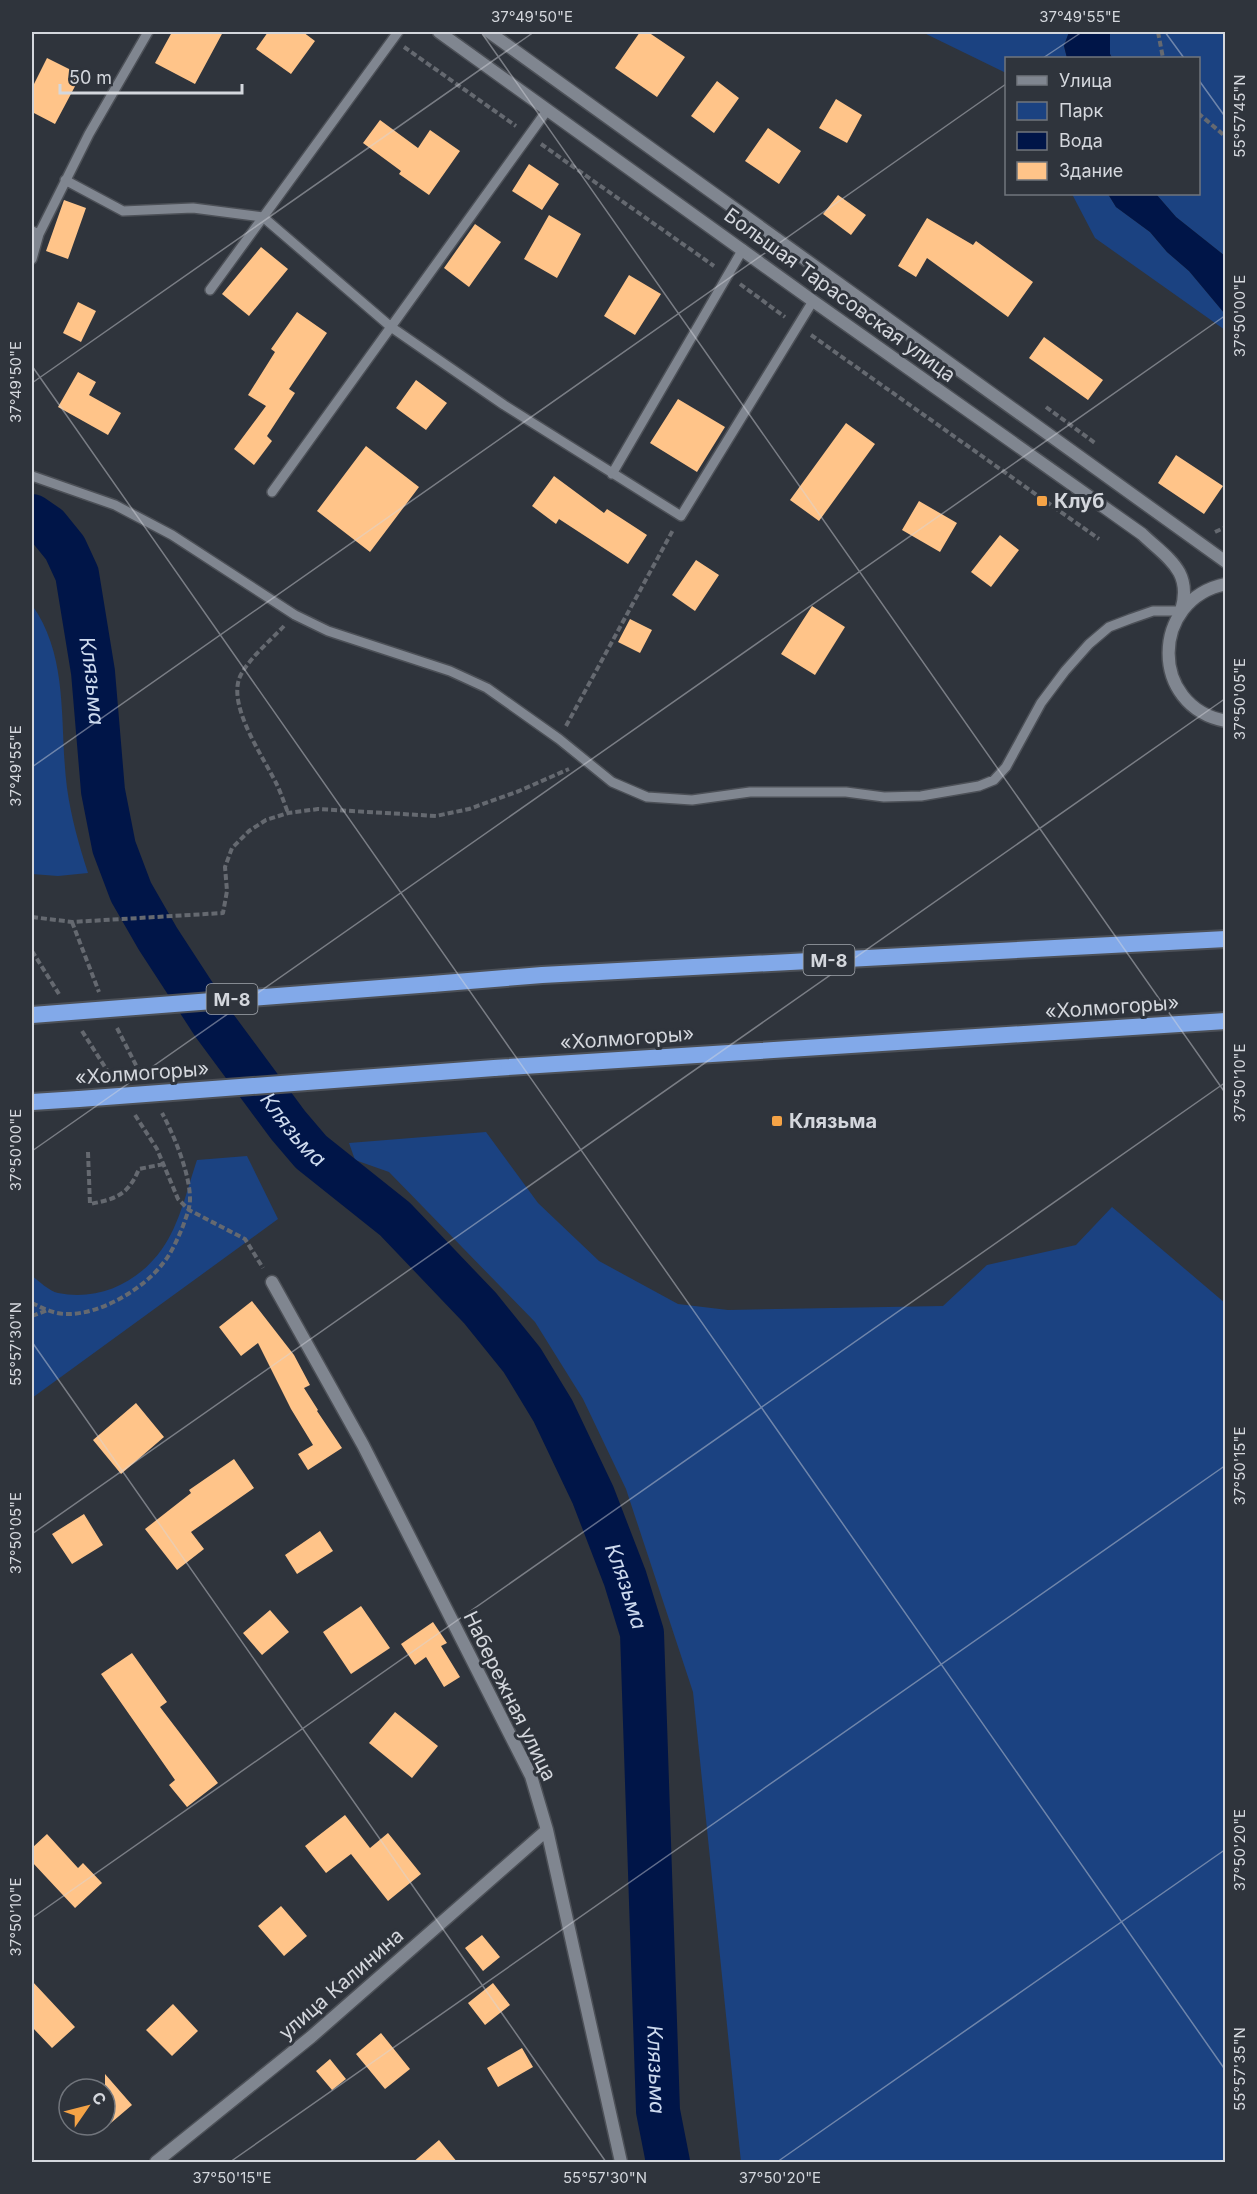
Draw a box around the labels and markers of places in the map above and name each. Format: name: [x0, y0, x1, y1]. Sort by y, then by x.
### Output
place label: Клуб: [1054, 489, 1104, 513]
marker: Клуб: [1035, 494, 1049, 508]
place label: Клязьма: [789, 1109, 877, 1133]
marker: Клязьма: [770, 1114, 784, 1128]

